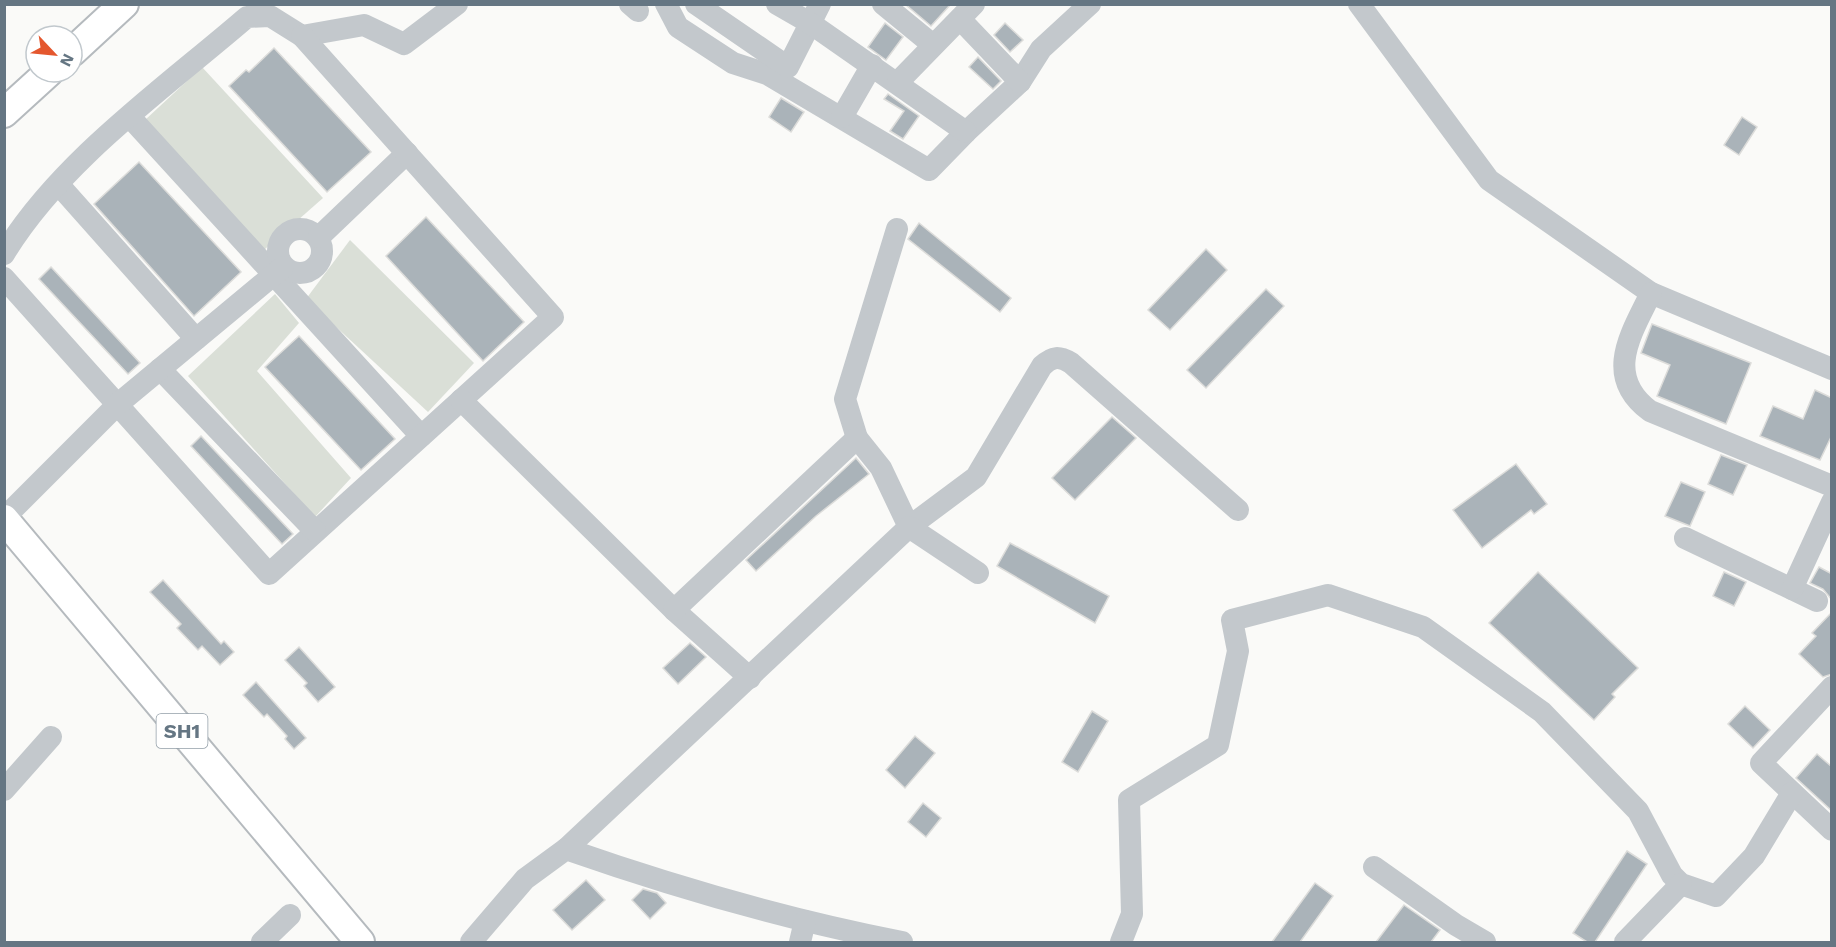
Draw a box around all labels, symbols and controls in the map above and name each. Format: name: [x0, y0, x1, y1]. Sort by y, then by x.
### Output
north arrow: [24, 24, 84, 84]
text: N: [56, 51, 78, 70]
road number: SH1: [156, 714, 207, 748]

